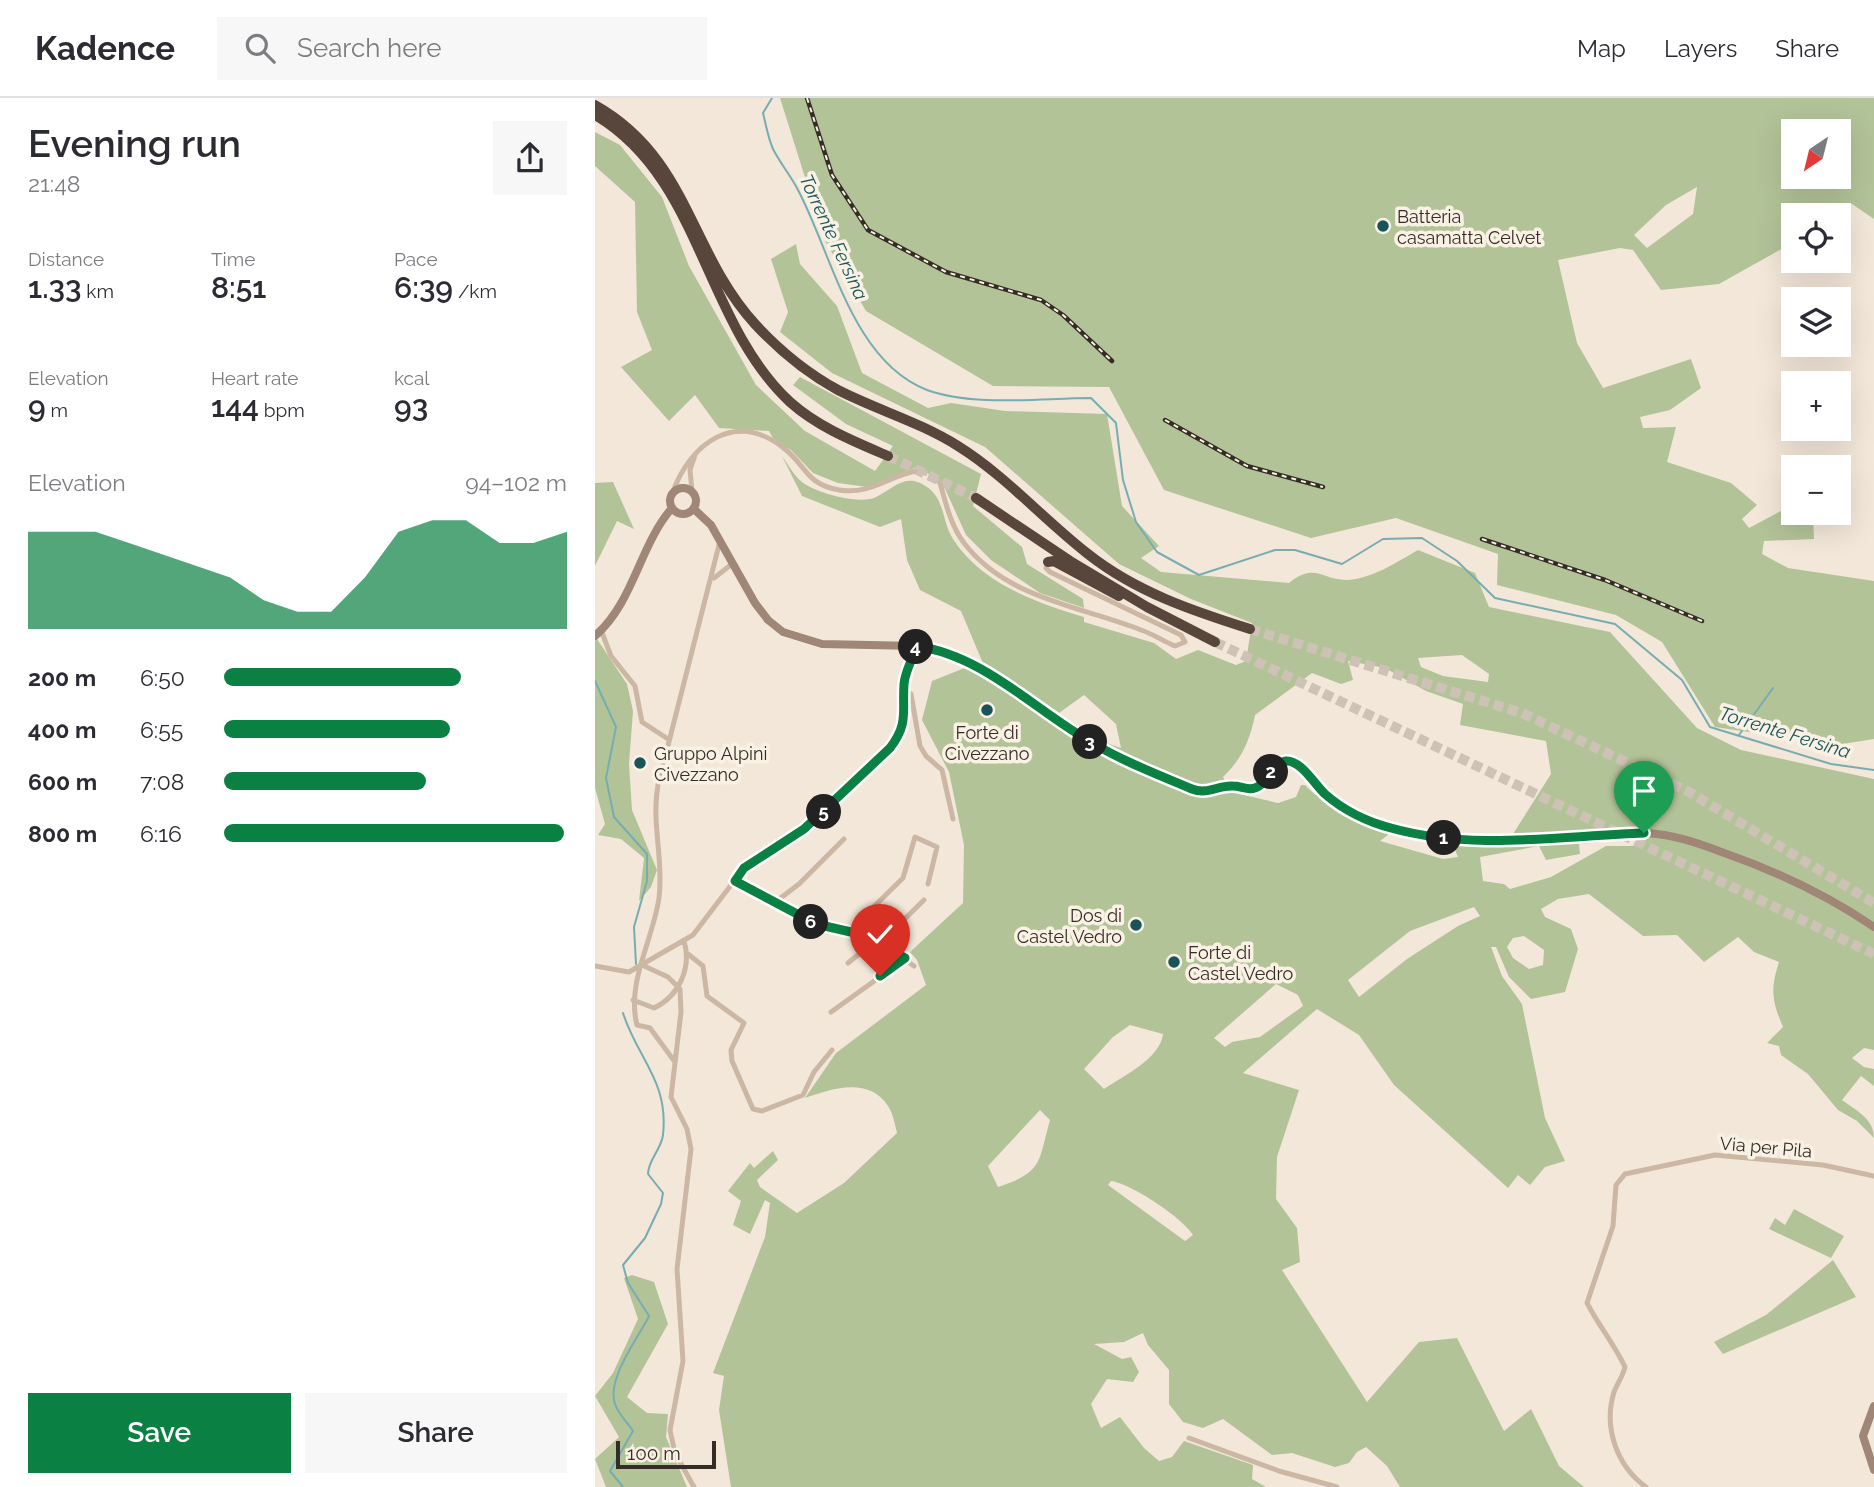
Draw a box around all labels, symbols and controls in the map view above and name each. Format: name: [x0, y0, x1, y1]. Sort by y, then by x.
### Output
search box: [217, 17, 707, 80]
text: Kadence: [35, 29, 175, 68]
icon: search: [241, 29, 279, 67]
text: Search here: [297, 33, 441, 63]
text: Map: [1577, 34, 1626, 63]
text: Layers: [1664, 34, 1737, 63]
text: Share: [1775, 34, 1839, 63]
north arrow: [1781, 119, 1851, 189]
map controls: [1781, 119, 1851, 525]
text: Evening run: [28, 121, 241, 166]
button: share: [493, 121, 567, 195]
text: 21:48: [28, 170, 80, 197]
water label: Torrente Fersina: [795, 171, 873, 303]
button: locate: [1781, 203, 1851, 273]
place label: Batteria casamatta Celvet: [1397, 206, 1541, 248]
marker: Batteria casamatta Celvet: [1375, 218, 1391, 234]
text: Distance: [28, 248, 104, 270]
text: Time: [211, 248, 255, 270]
text: Pace: [394, 248, 438, 270]
text: 1.33: [28, 270, 81, 305]
text: 8:51: [211, 270, 266, 305]
text: 6:39: [394, 270, 453, 305]
text: km: [81, 280, 114, 302]
text: /km: [453, 280, 497, 302]
button: layers: [1781, 287, 1851, 357]
text: Elevation: [28, 367, 109, 389]
text: Heart rate: [211, 367, 299, 389]
text: kcal: [394, 367, 430, 389]
button: +: [1781, 371, 1851, 441]
text: 9: [28, 389, 46, 424]
text: 144: [211, 389, 259, 424]
text: 93: [394, 389, 428, 424]
text: m: [46, 399, 68, 421]
text: bpm: [259, 399, 305, 421]
button: −: [1781, 455, 1851, 525]
text: Elevation: [28, 469, 126, 496]
text: 94–102 m: [465, 469, 567, 496]
pin: 4: [899, 630, 933, 664]
text: 4: [910, 635, 921, 657]
text: 200 m: [28, 664, 96, 691]
text: 6:50: [140, 664, 185, 691]
marker: Forte di Civezzano: [979, 702, 995, 718]
water label: Torrente Fersina: [1717, 702, 1853, 762]
text: 400 m: [28, 716, 96, 743]
text: 6:55: [140, 716, 183, 743]
place label: Forte di Civezzano: [945, 722, 1030, 764]
pin: 3: [1072, 724, 1107, 760]
text: 3: [1084, 730, 1095, 752]
place label: Gruppo Alpini Civezzano: [654, 743, 767, 785]
pin: 2: [1253, 754, 1289, 790]
marker: Gruppo Alpini Civezzano: [632, 755, 648, 771]
text: 2: [1265, 760, 1276, 782]
pin: [1614, 761, 1674, 833]
text: 600 m: [28, 768, 97, 795]
text: 7:08: [140, 768, 184, 795]
icon: arrive: [1625, 772, 1663, 810]
pin: 5: [807, 794, 841, 830]
text: 5: [818, 800, 829, 822]
text: 800 m: [28, 820, 97, 847]
text: 6:16: [140, 820, 182, 847]
pin: 1: [1427, 820, 1461, 856]
text: 1: [1439, 826, 1448, 848]
pin: 6: [793, 904, 829, 940]
pin: [850, 904, 910, 976]
place label: Dos di Castel Vedro: [1017, 905, 1122, 947]
text: 6: [805, 910, 816, 932]
icon: check: [861, 915, 899, 953]
marker: Dos di Castel Vedro: [1128, 917, 1144, 933]
place label: Forte di Castel Vedro: [1188, 942, 1293, 984]
marker: Forte di Castel Vedro: [1166, 954, 1182, 970]
street label: Via per Pila: [1719, 1133, 1813, 1161]
button: Save: [28, 1393, 291, 1473]
button: Share: [305, 1393, 567, 1473]
scale bar: [616, 1438, 716, 1470]
text: 100 m: [627, 1442, 681, 1464]

